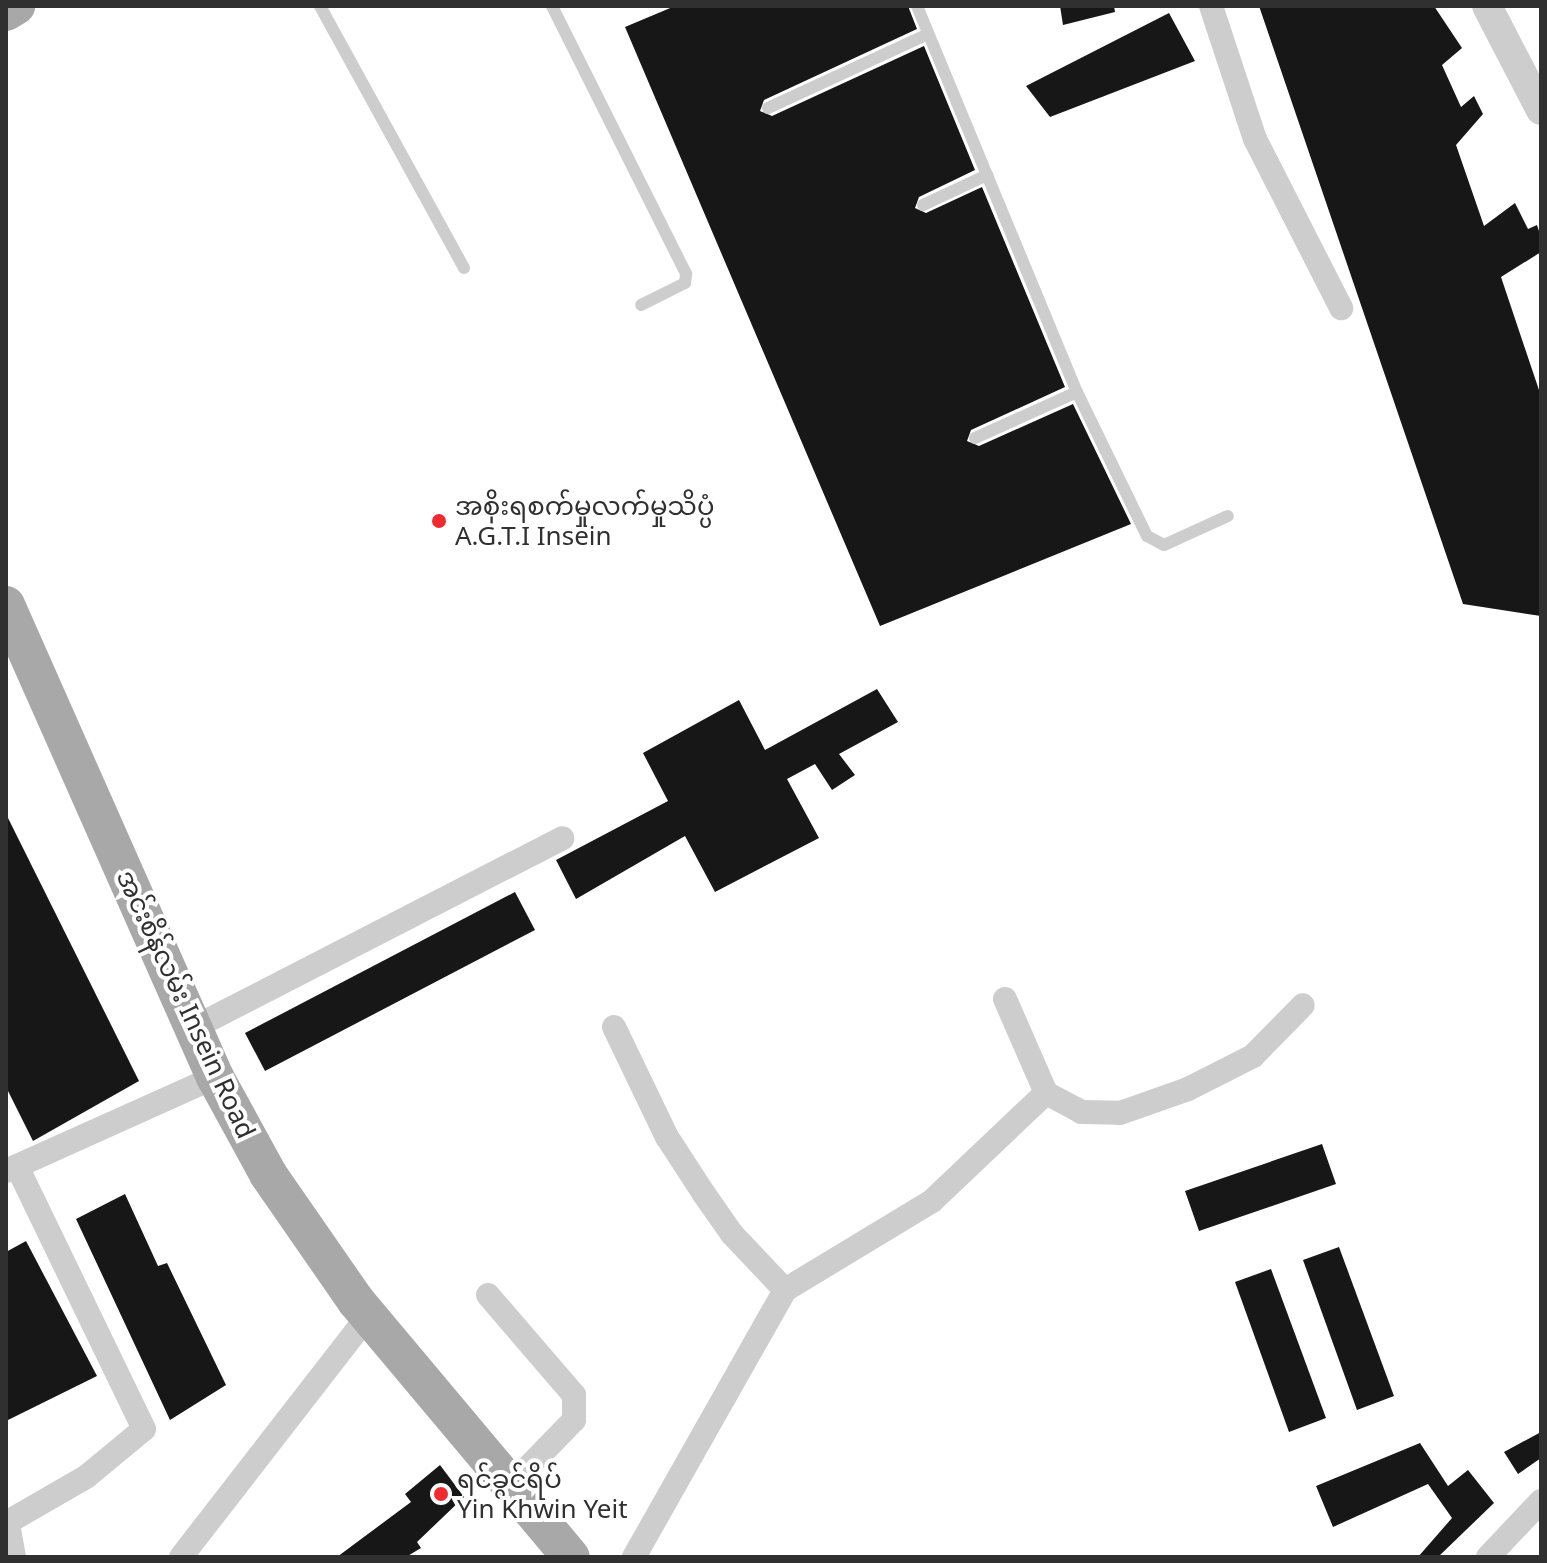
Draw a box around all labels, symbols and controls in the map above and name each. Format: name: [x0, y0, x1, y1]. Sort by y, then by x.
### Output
place label: အစိုးရစက်မှုလက်မှုသိပ္ပံ A.G.T.I Insein: [455, 490, 714, 552]
marker: အစိုးရစက်မှုလက်မှုသိပ္ပံ A.G.T.I Insein: [430, 512, 448, 530]
street label: အင်းစိန်လမ်း Insein Road: [110, 865, 262, 1143]
place label: ရင်ခွင်ရိပ် Yin Khwin Yeit: [457, 1463, 628, 1524]
marker: ရင်ခွင်ရိပ် Yin Khwin Yeit: [432, 1485, 450, 1503]

